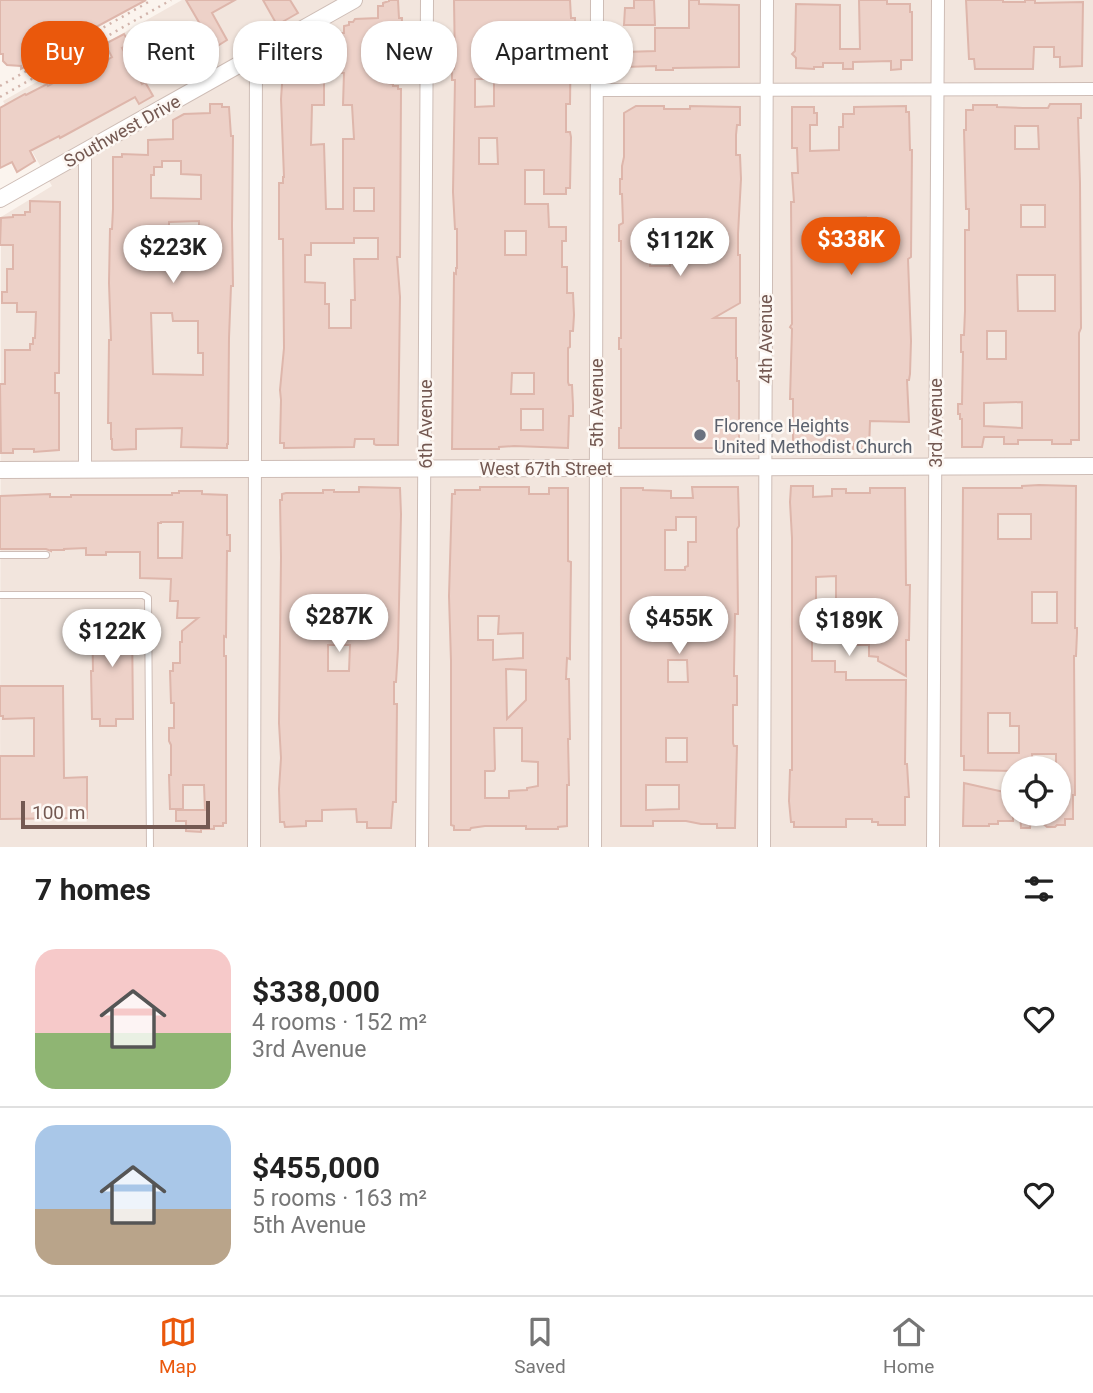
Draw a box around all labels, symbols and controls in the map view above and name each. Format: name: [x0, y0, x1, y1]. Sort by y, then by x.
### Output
chip: Buy: [21, 21, 109, 84]
chip: Rent: [123, 21, 219, 84]
chip: Filters: [233, 21, 347, 84]
chip: New: [361, 21, 457, 84]
chip: Apartment: [471, 21, 633, 84]
street label: Southwest Drive: [60, 90, 184, 172]
pin: $112K: [631, 218, 729, 278]
pin: $338K: [802, 218, 900, 277]
pin: $223K: [124, 226, 222, 285]
text: $338K: [817, 226, 885, 253]
text: $112K: [646, 227, 714, 254]
text: $223K: [139, 234, 207, 261]
street label: 4th Avenue: [755, 294, 776, 384]
street label: 5th Avenue: [586, 358, 607, 448]
street label: 3rd Avenue: [925, 378, 946, 468]
street label: 6th Avenue: [415, 379, 436, 469]
place label: Florence Heights United Methodist Church: [714, 415, 912, 457]
marker: Florence Heights United Methodist Church: [692, 427, 708, 443]
street label: West 67th Street: [480, 458, 613, 479]
pin: $287K: [290, 594, 388, 654]
pin: $455K: [630, 596, 728, 656]
pin: $189K: [800, 598, 898, 658]
text: $287K: [305, 603, 373, 630]
text: $455K: [645, 605, 713, 632]
text: $189K: [815, 607, 883, 634]
pin: $122K: [63, 610, 161, 669]
text: $122K: [78, 618, 146, 645]
map controls: [1001, 756, 1071, 826]
button: locate: [1001, 756, 1071, 826]
scale bar: [21, 798, 210, 830]
text: 100 m: [32, 801, 85, 824]
icon: filters: [1020, 870, 1058, 908]
text: 7 homes: [35, 872, 151, 907]
text: $338,000: [252, 974, 380, 1009]
icon: home: [91, 977, 175, 1061]
icon: heart: [1020, 1000, 1058, 1038]
text: 4 rooms · 152 m²: [252, 1009, 427, 1036]
text: 3rd Avenue: [252, 1036, 366, 1063]
text: $455,000: [252, 1150, 380, 1185]
icon: home: [91, 1153, 175, 1237]
icon: heart: [1020, 1176, 1058, 1214]
text: 5 rooms · 163 m²: [252, 1185, 427, 1212]
text: 5th Avenue: [252, 1212, 366, 1239]
tab: Map: [159, 1313, 197, 1378]
tab: Saved: [514, 1313, 566, 1378]
tab: Home: [883, 1313, 934, 1378]

